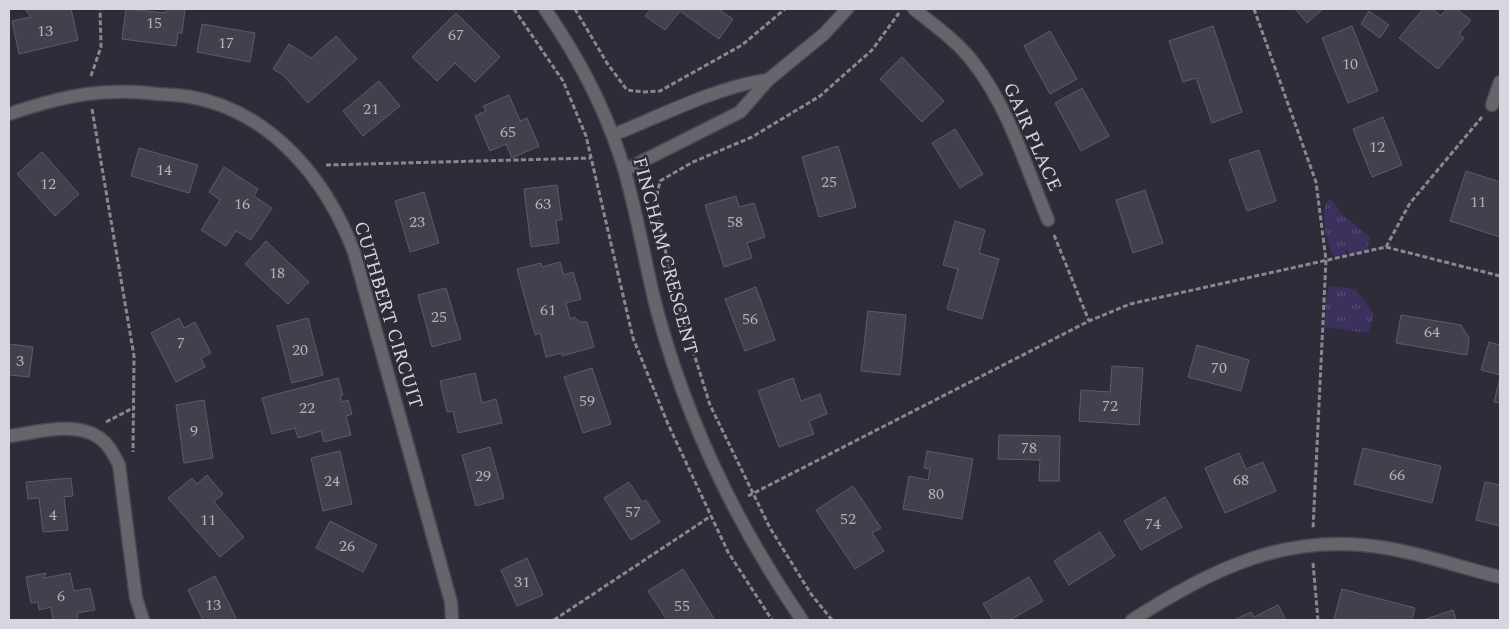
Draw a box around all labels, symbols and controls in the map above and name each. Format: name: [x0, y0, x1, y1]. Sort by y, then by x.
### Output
house number: 15: [146, 11, 162, 35]
house number: 13: [37, 19, 53, 43]
house number: 67: [448, 23, 464, 47]
house number: 17: [218, 31, 234, 55]
house number: 10: [1342, 52, 1358, 76]
street label: GAIR PLACE: [995, 78, 1069, 196]
house number: 21: [363, 97, 379, 121]
house number: 65: [500, 120, 516, 144]
house number: 12: [1369, 135, 1385, 159]
street label: FINCHAM CRESCENT: [625, 154, 705, 358]
house number: 14: [156, 158, 172, 182]
house number: 25: [821, 170, 837, 194]
house number: 12: [40, 172, 56, 196]
house number: 11: [1470, 190, 1486, 214]
house number: 16: [234, 192, 250, 216]
house number: 63: [535, 192, 551, 216]
house number: 23: [409, 210, 425, 234]
house number: 58: [727, 210, 743, 234]
street label: CUTHBERT CIRCUIT: [346, 218, 430, 412]
house number: 18: [269, 261, 285, 285]
house number: 61: [540, 298, 556, 322]
house number: 25: [431, 305, 447, 329]
house number: 56: [742, 307, 758, 331]
house number: 64: [1424, 320, 1440, 344]
house number: 7: [177, 331, 185, 355]
house number: 20: [292, 338, 308, 362]
house number: 3: [16, 349, 24, 373]
house number: 70: [1211, 356, 1227, 380]
house number: 59: [579, 389, 595, 413]
house number: 72: [1102, 394, 1118, 418]
house number: 22: [299, 396, 315, 420]
house number: 9: [190, 419, 198, 443]
house number: 78: [1021, 436, 1037, 460]
house number: 66: [1389, 463, 1405, 487]
house number: 29: [475, 464, 491, 488]
house number: 68: [1233, 468, 1249, 492]
house number: 24: [324, 469, 340, 493]
house number: 80: [928, 482, 944, 506]
house number: 57: [625, 500, 641, 524]
house number: 4: [49, 503, 57, 527]
house number: 52: [840, 507, 856, 531]
house number: 11: [200, 508, 216, 532]
house number: 74: [1145, 512, 1161, 536]
house number: 26: [339, 534, 355, 558]
house number: 31: [514, 570, 530, 594]
house number: 6: [57, 584, 65, 608]
house number: 13: [205, 593, 221, 617]
house number: 55: [674, 594, 690, 618]

